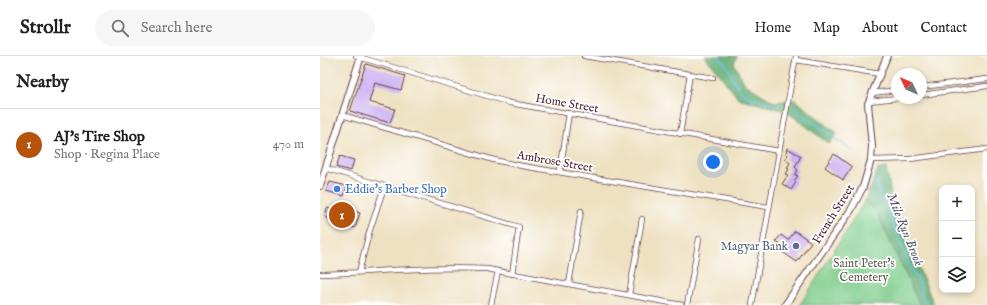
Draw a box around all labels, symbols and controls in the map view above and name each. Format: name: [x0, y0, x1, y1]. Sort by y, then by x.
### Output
search box: [95, 10, 375, 46]
text: Strollr: [20, 16, 71, 40]
icon: search: [109, 17, 131, 39]
text: Search here: [141, 18, 212, 37]
text: Home: [755, 19, 791, 37]
text: Map: [813, 19, 840, 37]
text: About: [862, 19, 898, 37]
text: Contact: [920, 19, 967, 37]
north arrow: [891, 68, 927, 104]
text: Nearby: [16, 72, 69, 93]
street label: Home Street: [534, 91, 600, 116]
text: AJ's Tire Shop: [54, 127, 145, 146]
text: 1: [27, 136, 31, 153]
text: 470 m: [273, 136, 304, 153]
text: Shop · Regina Place: [54, 146, 160, 163]
street label: Ambrose Street: [515, 147, 594, 176]
your location: [703, 152, 723, 172]
place label: Eddie's Barber Shop: [345, 182, 447, 198]
street label: French Street: [809, 182, 858, 247]
marker: Eddie's Barber Shop: [332, 184, 342, 194]
map controls: [939, 185, 975, 293]
button: +: [939, 185, 975, 221]
water label: Mile Run Brook: [882, 191, 927, 269]
pin: 1: [329, 200, 355, 230]
button: −: [939, 221, 975, 257]
place label: Magyar Bank: [721, 239, 789, 254]
marker: Magyar Bank: [791, 241, 801, 251]
park label: Saint Peter's Cemetery: [833, 256, 895, 285]
button: layers: [939, 257, 975, 293]

